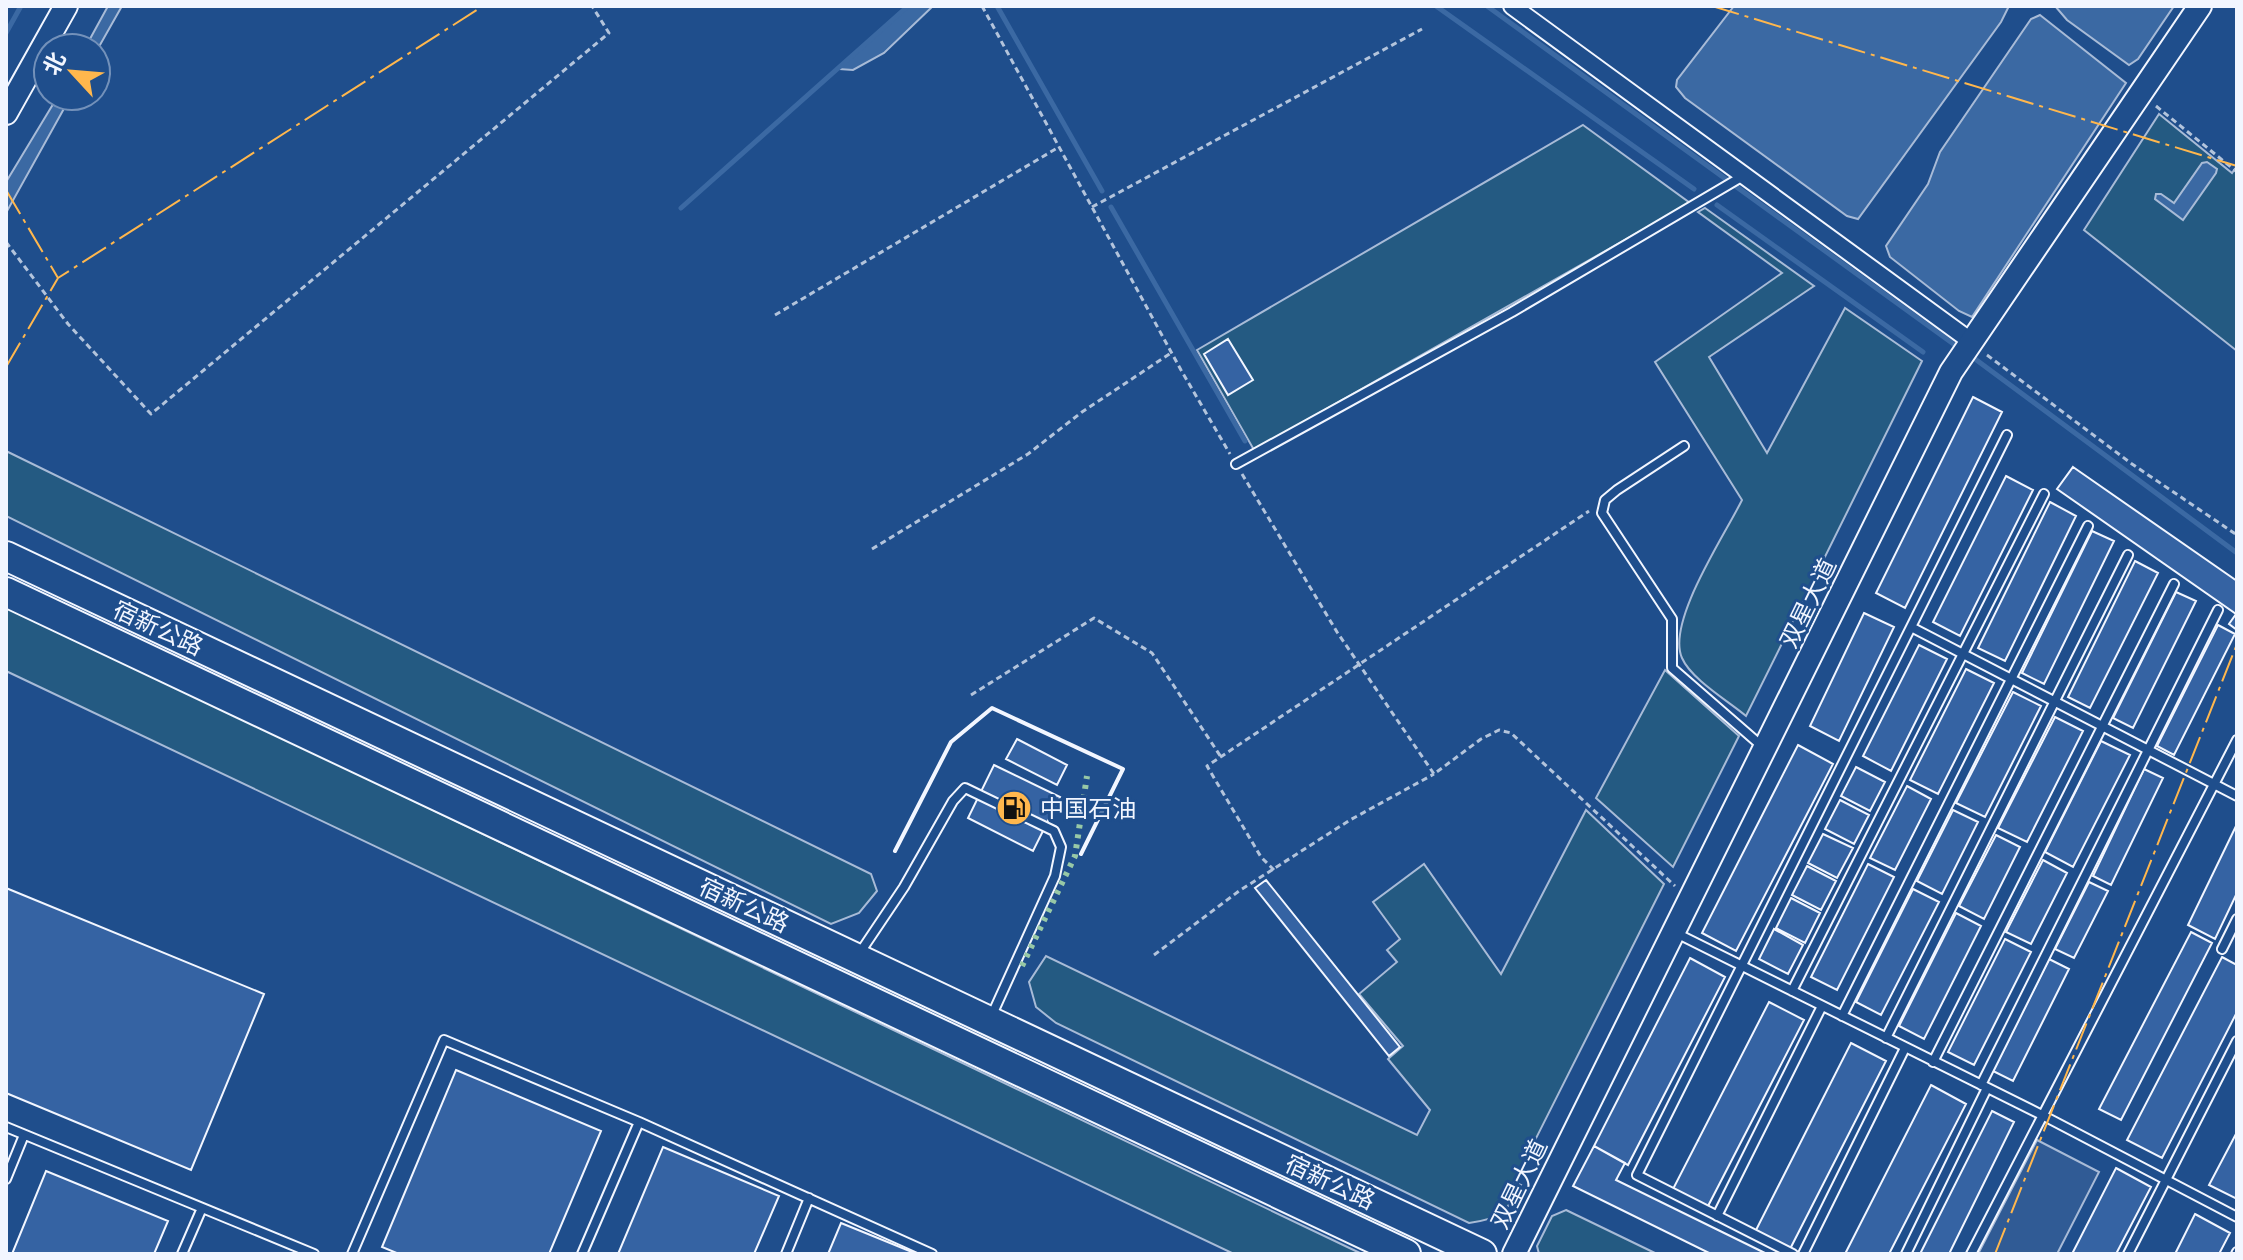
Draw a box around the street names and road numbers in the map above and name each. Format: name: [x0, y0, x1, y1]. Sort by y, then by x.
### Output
street label: 双星大道: [1775, 554, 1841, 652]
street label: 宿新公路: [109, 595, 207, 661]
street label: 宿新公路: [695, 872, 793, 938]
street label: 双星大道: [1486, 1135, 1552, 1233]
street label: 宿新公路: [1281, 1149, 1379, 1215]

